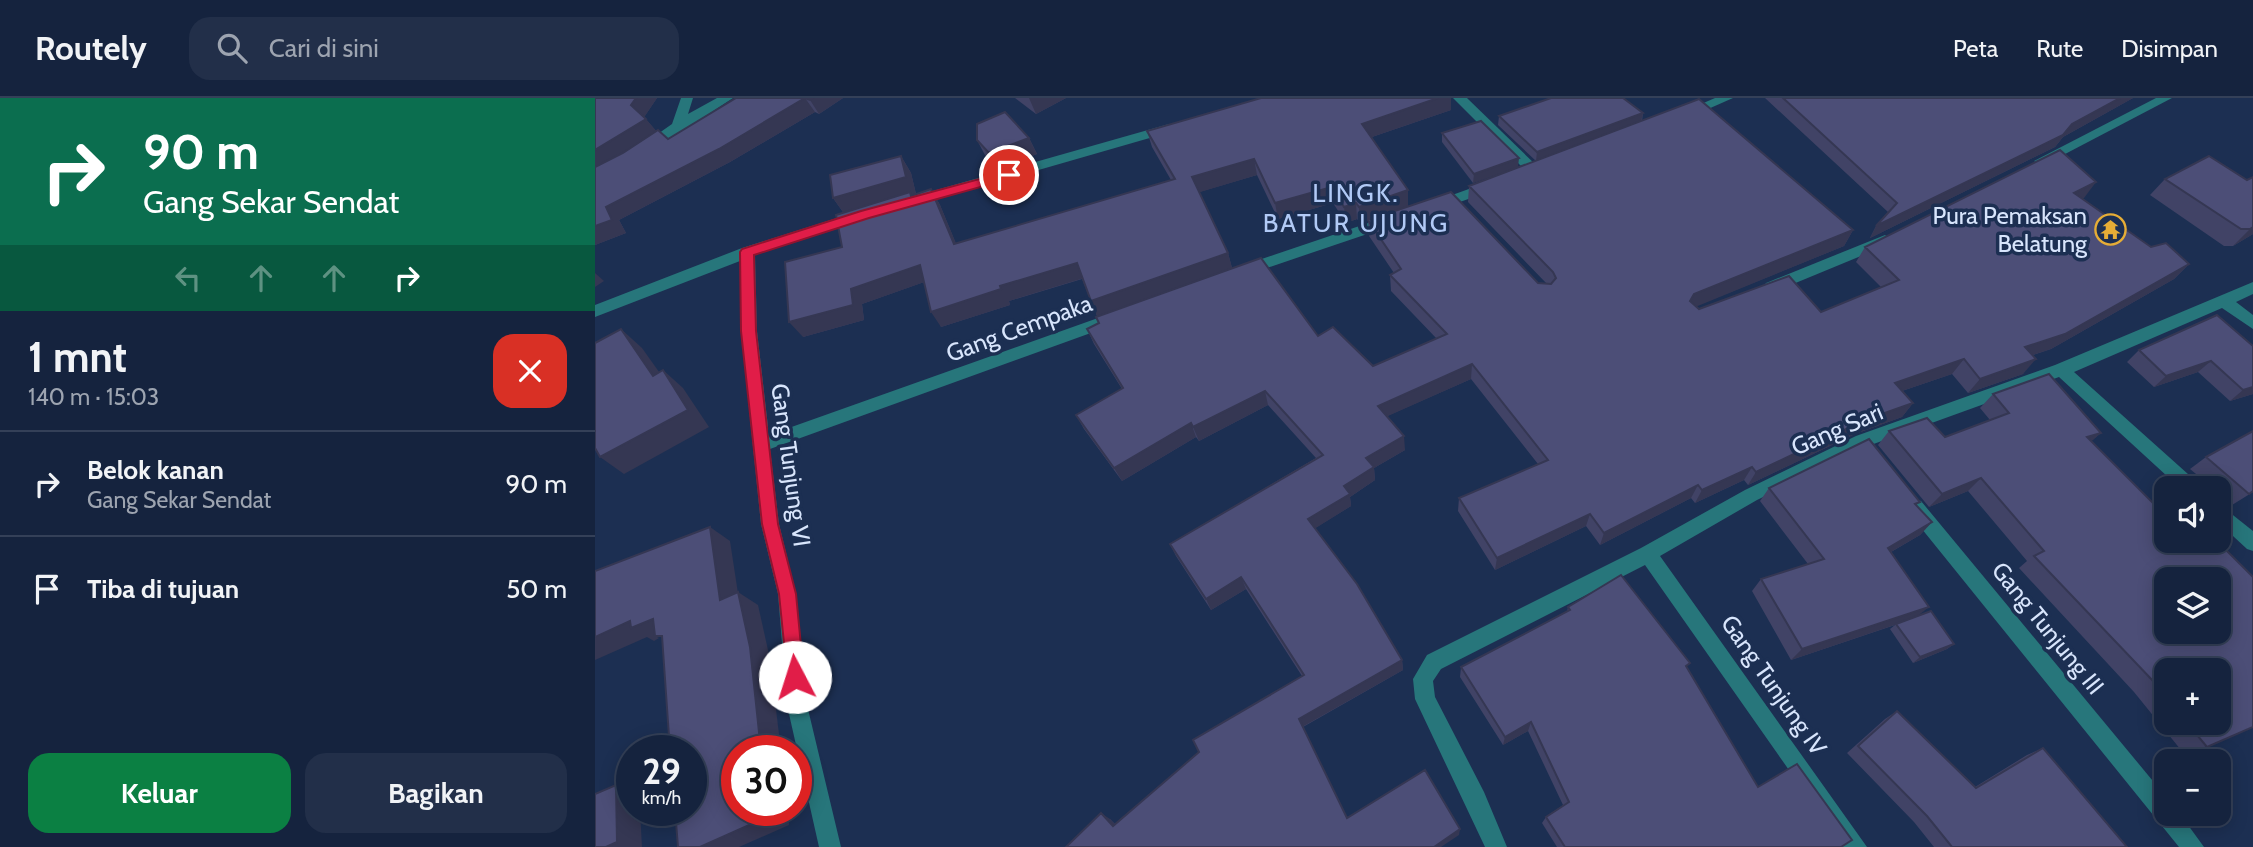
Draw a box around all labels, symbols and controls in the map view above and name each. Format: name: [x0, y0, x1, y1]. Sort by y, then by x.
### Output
search box: [189, 17, 679, 80]
text: Routely: [35, 28, 147, 68]
icon: search: [213, 29, 251, 67]
text: Cari di sini: [269, 32, 379, 64]
text: Peta: [1953, 34, 1998, 63]
text: Rute: [2036, 34, 2083, 63]
text: Disimpan: [2121, 34, 2218, 63]
text: 90 m: [143, 122, 259, 181]
icon: right: [28, 126, 119, 217]
pin: [979, 145, 1039, 205]
icon: arrive: [990, 156, 1028, 194]
district label: LINGK. BATUR UJUNG: [1263, 177, 1449, 239]
text: Gang Sekar Sendat: [143, 182, 399, 221]
place label: Pura Pemaksan Belatung: [1933, 201, 2088, 258]
temple icon: Pura Pemaksan Belatung: [2093, 212, 2127, 246]
icon: left: [169, 259, 207, 297]
icon: ahead: [242, 259, 280, 297]
icon: ahead: [315, 259, 353, 297]
icon: right: [388, 259, 426, 297]
street label: Gang Cempaka: [942, 288, 1096, 368]
text: 1 mnt: [28, 331, 127, 383]
button: close: [493, 334, 567, 408]
street label: Gang Tunjung VI: [765, 382, 817, 548]
text: 140 m · 15:03: [28, 383, 159, 411]
street label: Gang Sari: [1787, 397, 1887, 461]
text: Belok kanan: [87, 454, 224, 486]
icon: right: [28, 465, 66, 503]
text: 90 m: [505, 468, 567, 500]
map controls: [2154, 476, 2231, 826]
button: sound: [2154, 476, 2231, 553]
text: Gang Sekar Sendat: [87, 486, 271, 514]
street label: Gang Tunjung III: [1986, 556, 2110, 700]
button: layers: [2154, 567, 2231, 644]
icon: arrive: [28, 570, 66, 608]
text: Tiba di tujuan: [87, 573, 239, 605]
text: 50 m: [506, 573, 567, 605]
street label: Gang Tunjung IV: [1715, 609, 1833, 761]
position arrow: [758, 640, 832, 714]
button: +: [2154, 658, 2231, 735]
speed limit sign: 30: [721, 735, 812, 826]
button: −: [2154, 749, 2231, 826]
text: 29: [642, 750, 681, 793]
button: Keluar: [28, 753, 291, 833]
button: Bagikan: [305, 753, 567, 833]
text: km/h: [642, 787, 681, 809]

